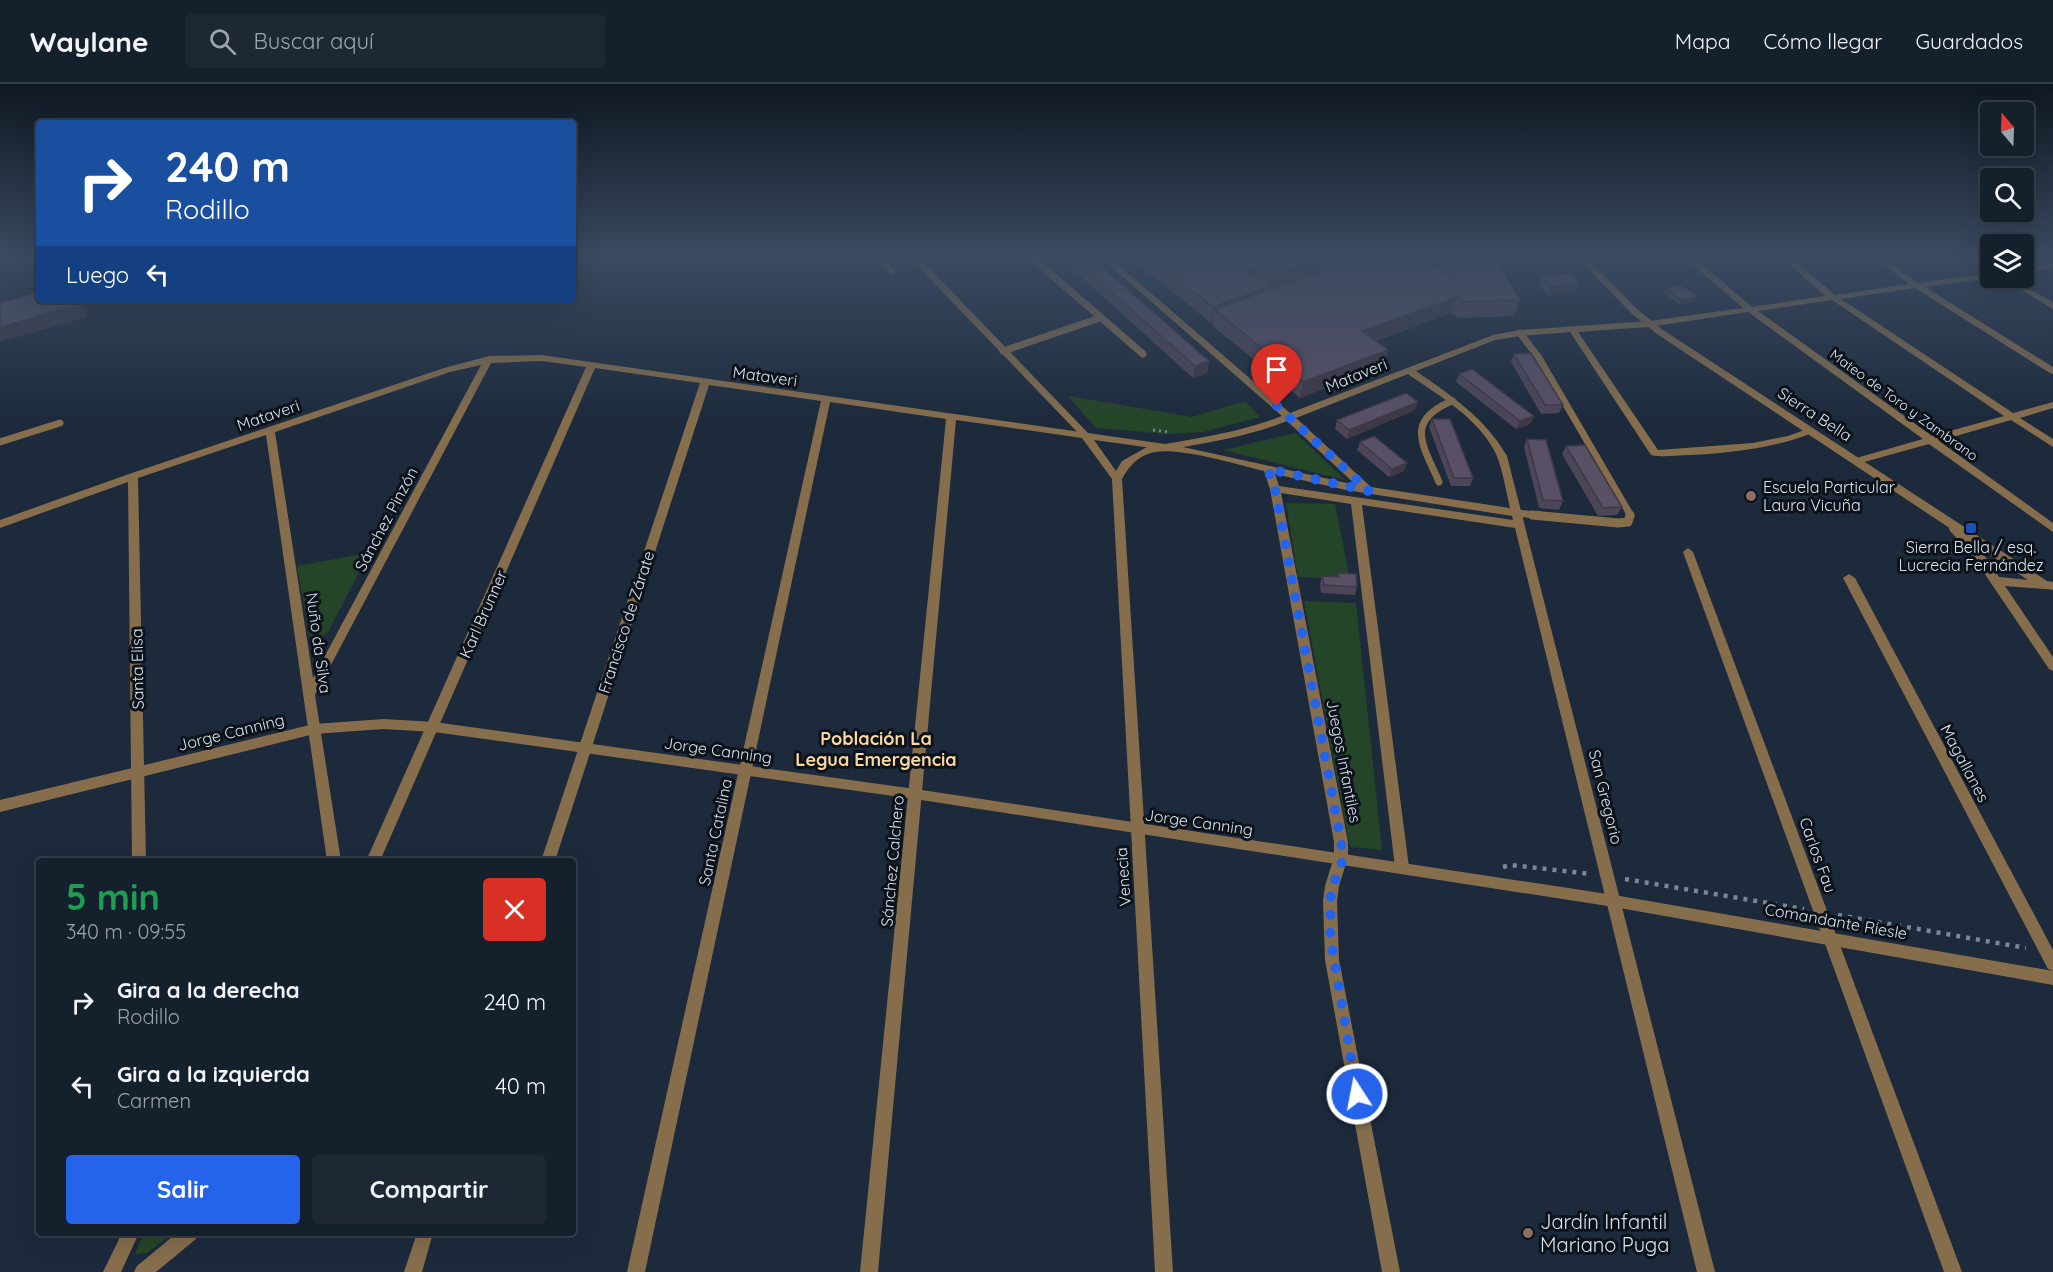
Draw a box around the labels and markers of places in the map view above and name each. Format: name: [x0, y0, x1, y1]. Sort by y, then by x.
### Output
pin: [1251, 344, 1302, 406]
place label: Escuela Particular Laura Vicuña: [1763, 477, 1895, 515]
marker: Escuela Particular Laura Vicuña: [1744, 489, 1758, 503]
marker: Sierra Bella / esq. Lucrecia Fernández: [1964, 521, 1978, 535]
place label: Sierra Bella / esq. Lucrecia Fernández: [1898, 537, 2044, 575]
place label: Jardín Infantil Mariano Puga: [1540, 1209, 1669, 1257]
marker: Jardín Infantil Mariano Puga: [1521, 1226, 1535, 1240]

